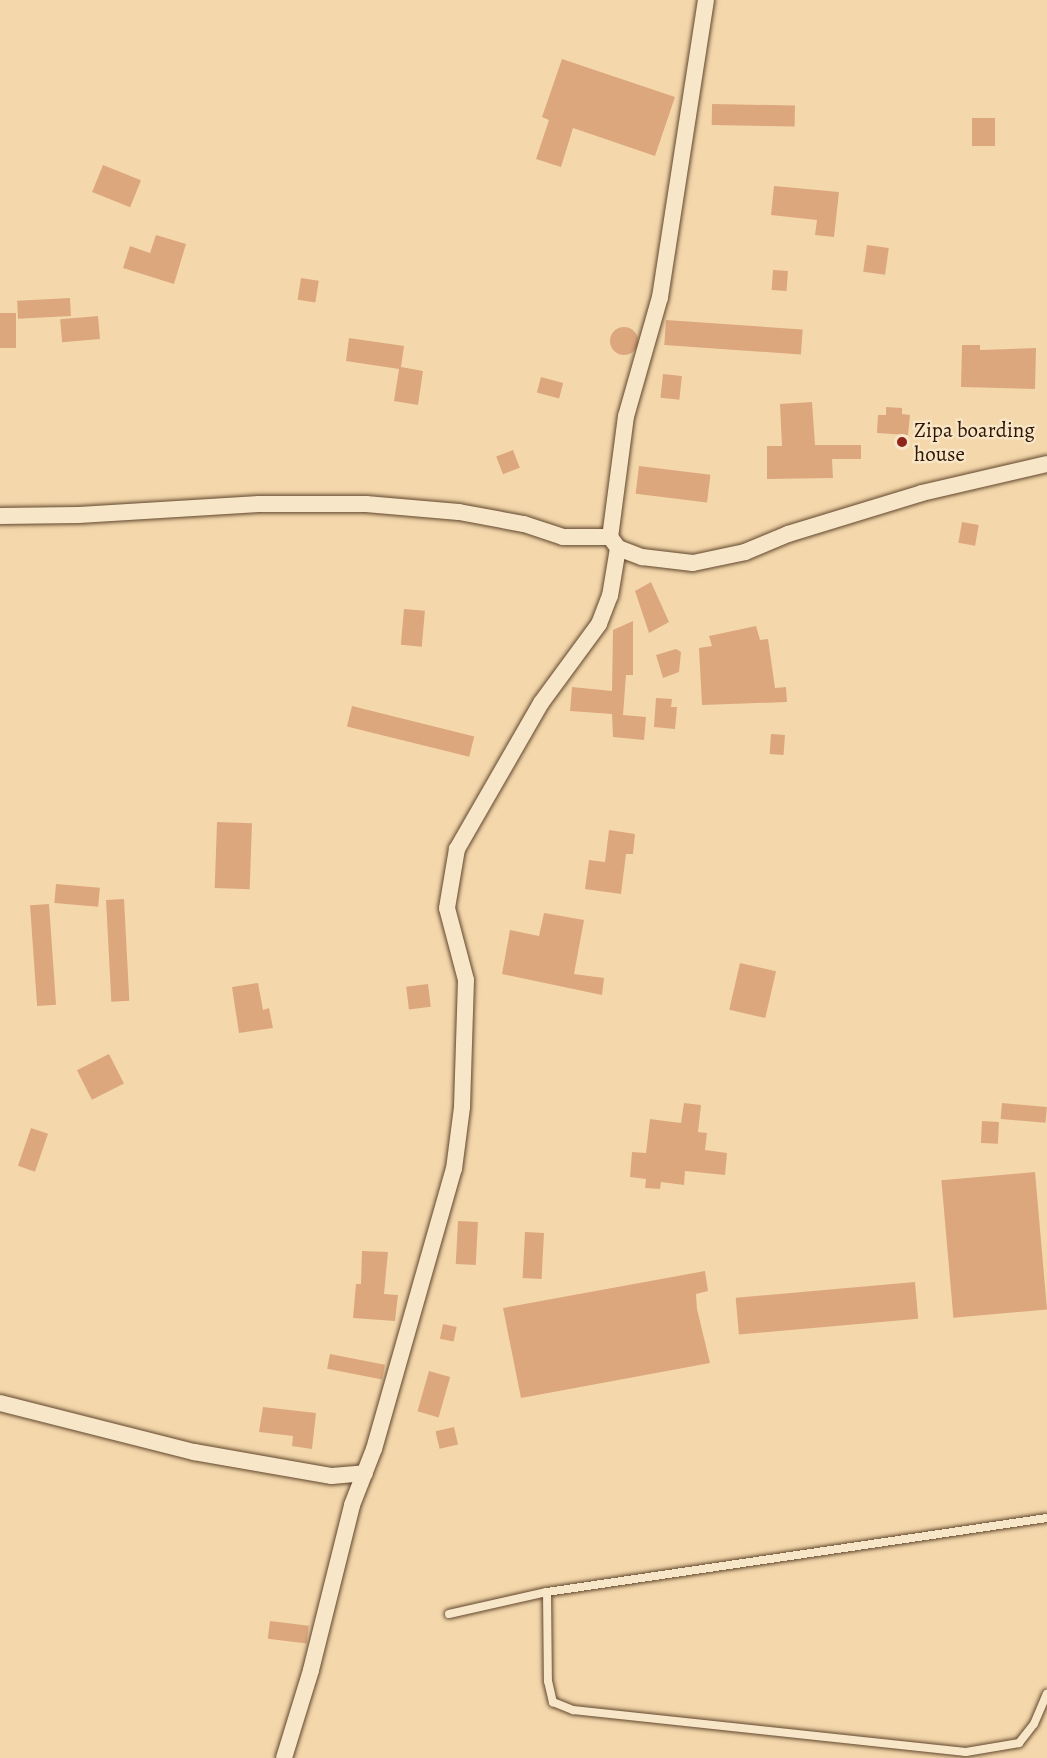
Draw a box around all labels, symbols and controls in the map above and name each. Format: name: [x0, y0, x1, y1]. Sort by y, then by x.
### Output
place label: Zipa boarding house: [914, 417, 1035, 467]
marker: Zipa boarding house: [895, 435, 909, 449]

